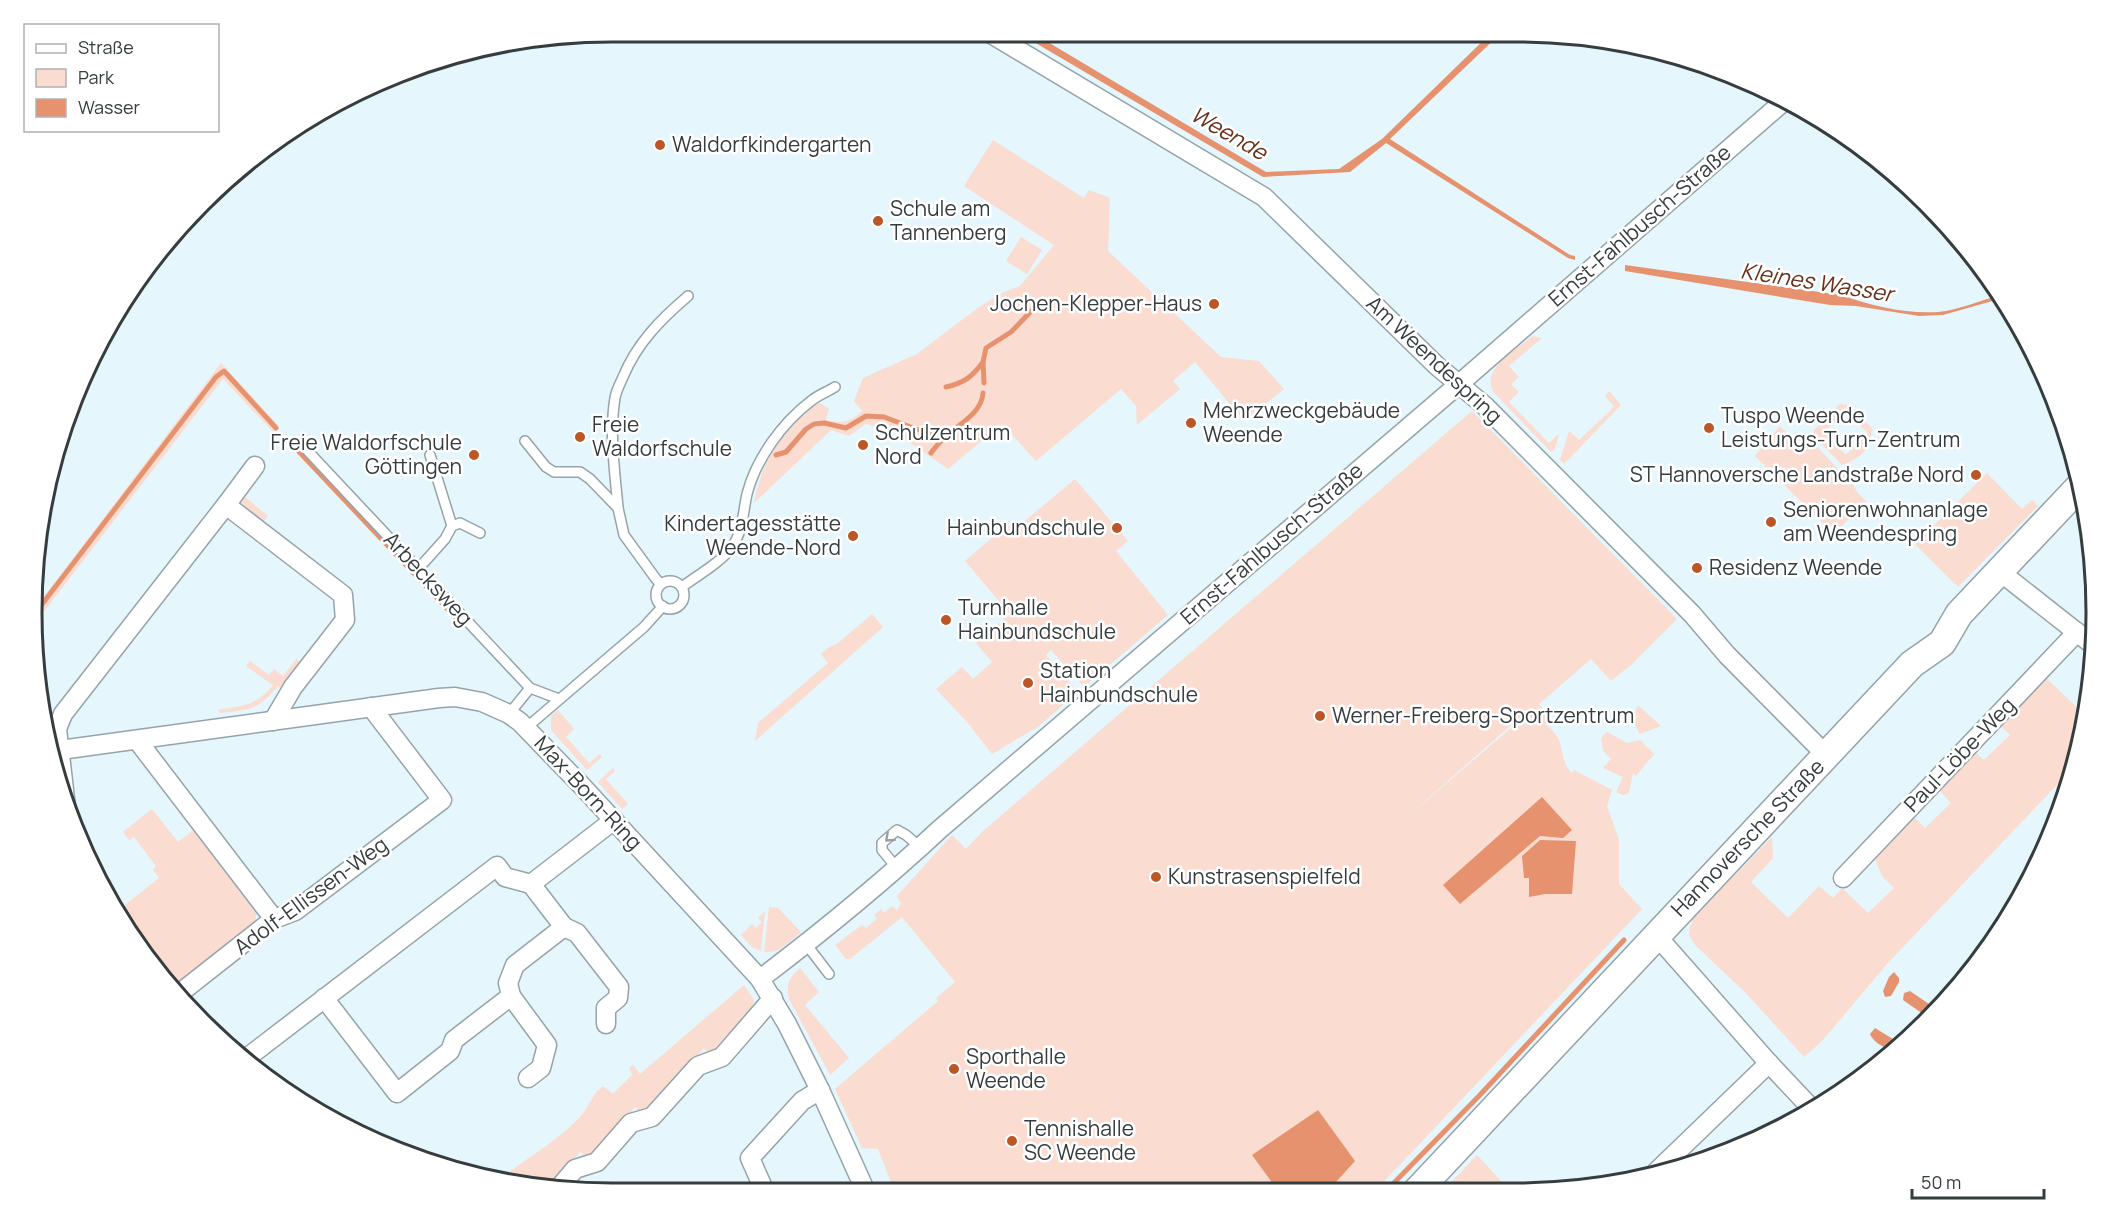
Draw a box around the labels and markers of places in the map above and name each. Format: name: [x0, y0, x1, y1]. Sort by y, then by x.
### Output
place label: Waldorfkindergarten: [672, 130, 871, 158]
marker: Waldorfkindergarten: [653, 138, 667, 152]
place label: Schule am Tannenberg: [890, 194, 1006, 246]
marker: Schule am Tannenberg: [871, 214, 885, 228]
place label: Jochen-Klepper-Haus: [990, 289, 1202, 317]
marker: Jochen-Klepper-Haus: [1207, 297, 1221, 311]
place label: Mehrzweckgebäude Weende: [1203, 396, 1400, 448]
place label: Tuspo Weende Leistungs-Turn-Zentrum: [1721, 401, 1960, 453]
place label: Freie Waldorfschule: [592, 410, 732, 462]
marker: Mehrzweckgebäude Weende: [1184, 416, 1198, 430]
place label: Schulzentrum Nord: [875, 418, 1010, 470]
marker: Tuspo Weende Leistungs-Turn-Zentrum: [1702, 421, 1716, 435]
place label: Freie Waldorfschule Göttingen: [270, 428, 462, 480]
marker: Freie Waldorfschule: [573, 430, 587, 444]
marker: Schulzentrum Nord: [856, 438, 870, 452]
marker: Freie Waldorfschule Göttingen: [467, 448, 481, 462]
place label: ST Hannoversche Landstraße Nord: [1630, 460, 1964, 488]
marker: ST Hannoversche Landstraße Nord: [1969, 468, 1983, 482]
place label: Seniorenwohnanlage am Weendespring: [1783, 495, 1988, 547]
place label: Kindertagesstätte Weende-Nord: [664, 509, 841, 561]
place label: Hainbundschule: [947, 513, 1105, 541]
marker: Seniorenwohnanlage am Weendespring: [1764, 515, 1778, 529]
marker: Hainbundschule: [1110, 521, 1124, 535]
marker: Kindertagesstätte Weende-Nord: [846, 529, 860, 543]
place label: Residenz Weende: [1709, 553, 1882, 581]
marker: Residenz Weende: [1690, 561, 1704, 575]
place label: Turnhalle Hainbundschule: [958, 593, 1116, 645]
marker: Turnhalle Hainbundschule: [939, 613, 953, 627]
place label: Station Hainbundschule: [1040, 656, 1198, 708]
marker: Station Hainbundschule: [1021, 676, 1035, 690]
place label: Werner-Freiberg-Sportzentrum: [1332, 701, 1634, 729]
marker: Werner-Freiberg-Sportzentrum: [1313, 709, 1327, 723]
place label: Kunstrasenspielfeld: [1168, 862, 1361, 890]
marker: Kunstrasenspielfeld: [1149, 870, 1163, 884]
place label: Sporthalle Weende: [966, 1042, 1066, 1094]
marker: Sporthalle Weende: [947, 1062, 961, 1076]
place label: Tennishalle SC Weende: [1024, 1114, 1136, 1166]
marker: Tennishalle SC Weende: [1005, 1134, 1019, 1148]

